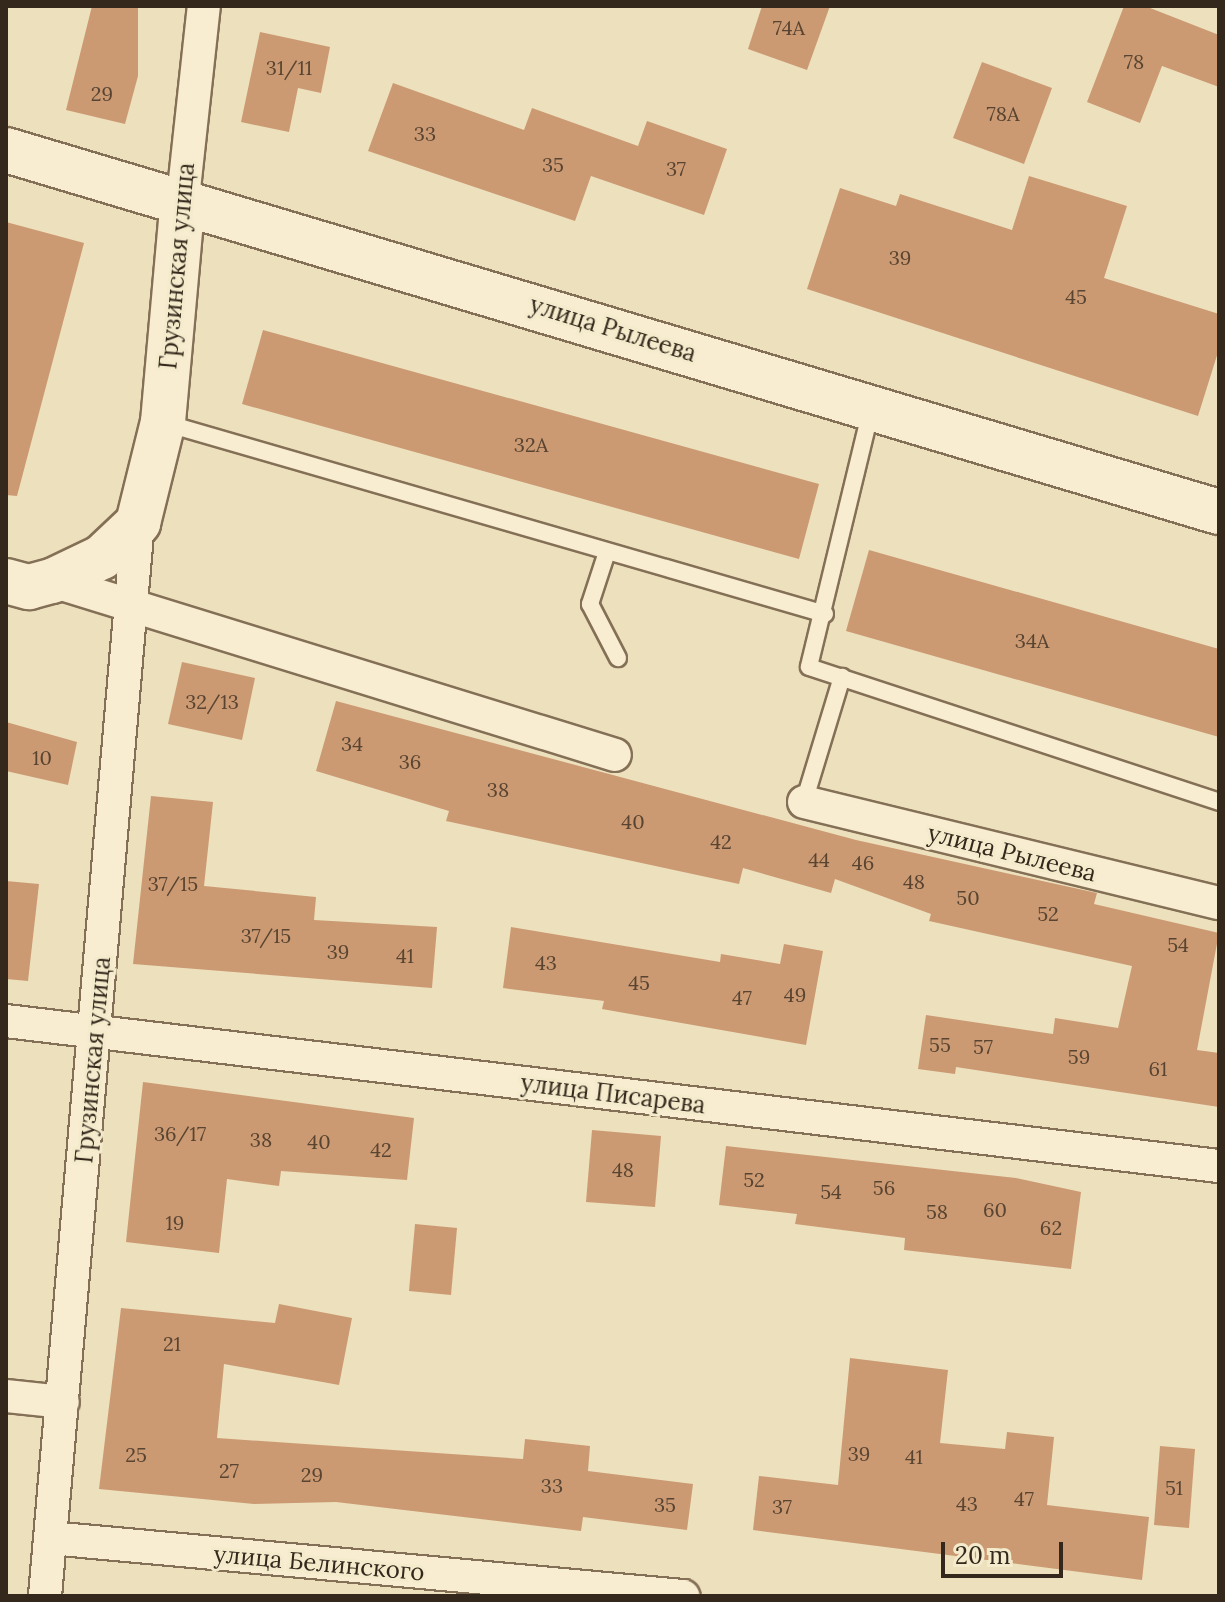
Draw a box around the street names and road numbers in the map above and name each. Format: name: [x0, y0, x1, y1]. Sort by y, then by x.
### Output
street label: Грузинская улица: [154, 161, 200, 371]
street label: улица Рылеева: [526, 290, 700, 368]
street label: улица Рылеева: [925, 818, 1099, 888]
street label: Грузинская улица: [70, 955, 116, 1165]
street label: улица Писарева: [519, 1068, 707, 1120]
street label: улица Белинского: [212, 1539, 426, 1587]

